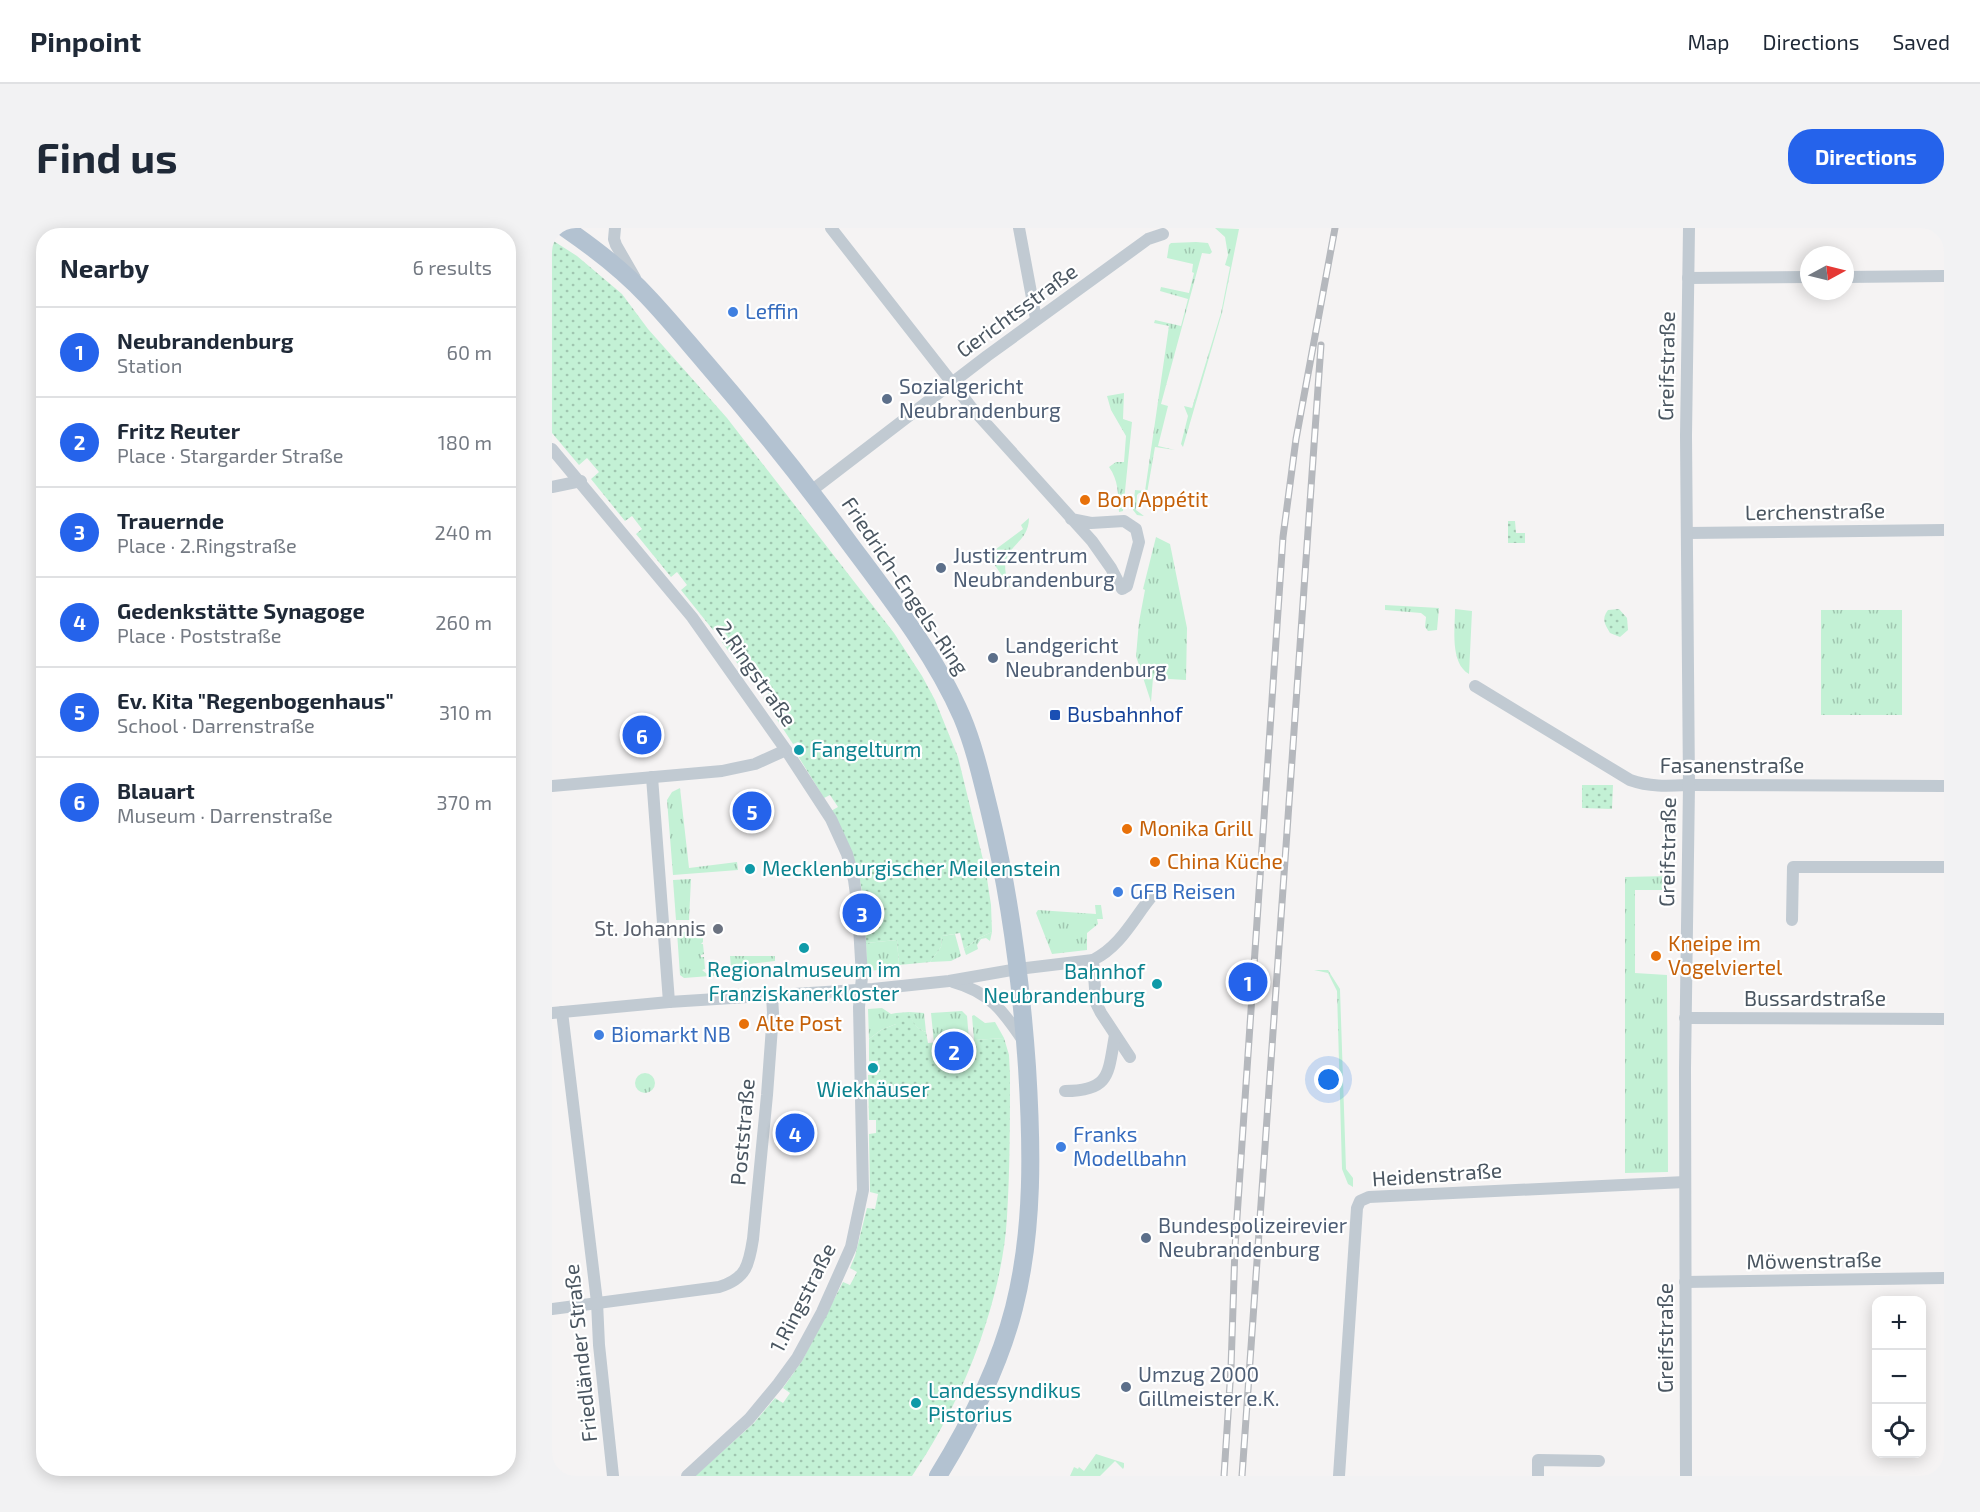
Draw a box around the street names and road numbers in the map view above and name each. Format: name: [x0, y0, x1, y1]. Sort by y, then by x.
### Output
street label: Gerichtsstraße: [951, 258, 1081, 362]
street label: Greifstraße: [1652, 311, 1679, 421]
street label: Friedrich-Engels-Ring: [838, 492, 975, 679]
street label: Lerchenstraße: [1745, 497, 1885, 524]
street label: 2.Ringstraße: [712, 616, 803, 731]
street label: Fasanenstraße: [1660, 752, 1804, 777]
street label: Greifstraße: [1653, 797, 1680, 907]
street label: Bussardstraße: [1744, 985, 1886, 1010]
street label: Poststraße: [724, 1078, 759, 1186]
street label: Heidenstraße: [1371, 1156, 1503, 1191]
street label: 1.Ringstraße: [763, 1238, 840, 1356]
street label: Möwenstraße: [1746, 1246, 1882, 1273]
street label: Friedländer Straße: [558, 1263, 601, 1443]
street label: Greifstraße: [1652, 1283, 1677, 1393]

